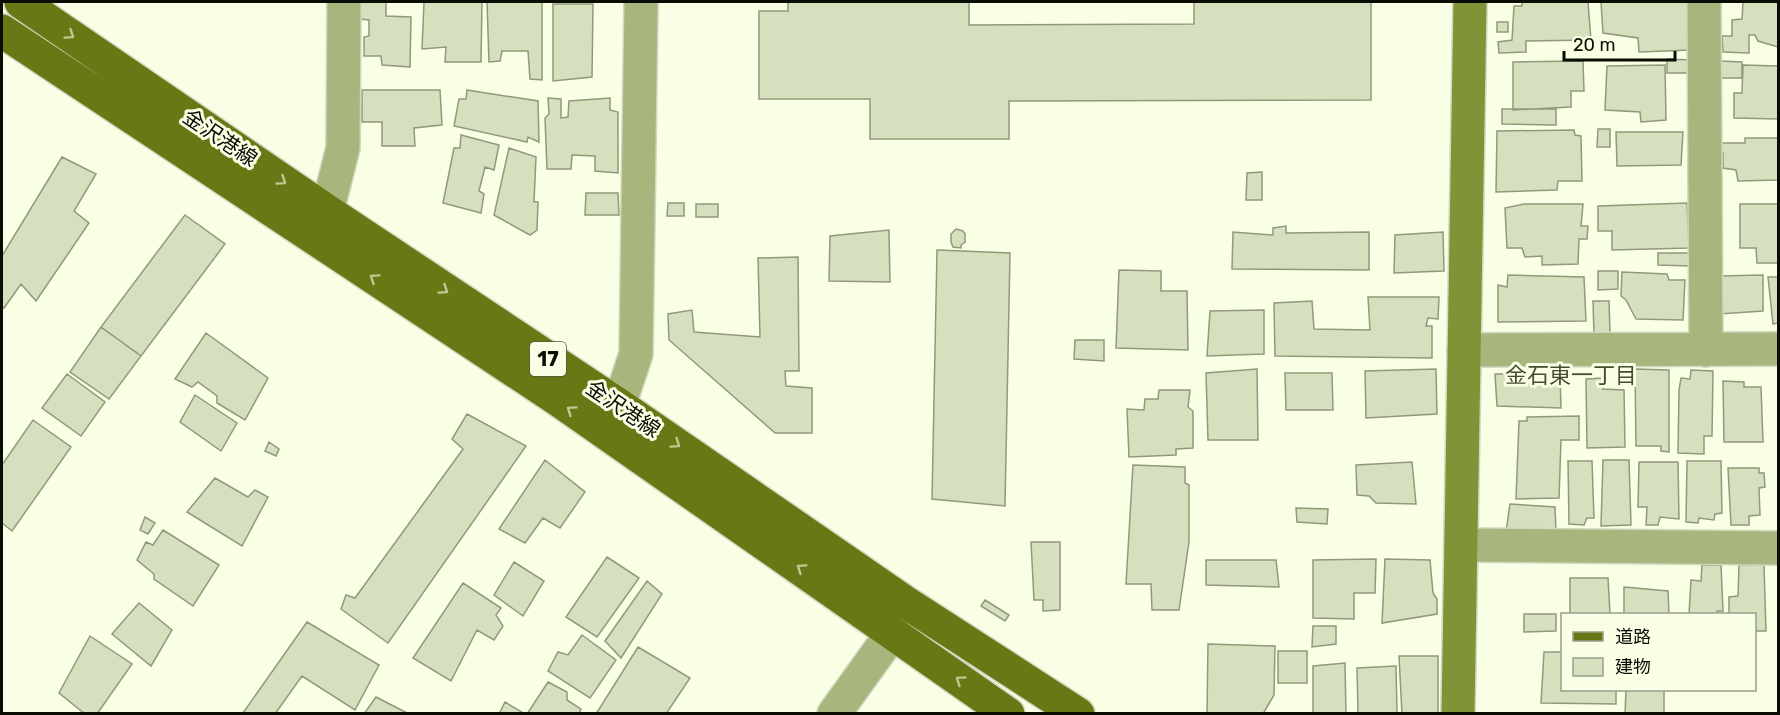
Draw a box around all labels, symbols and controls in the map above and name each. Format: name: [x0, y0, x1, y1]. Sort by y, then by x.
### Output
scale bar: [1564, 24, 1675, 62]
one-way arrow: [63, 28, 74, 39]
text: 20 m: [1573, 34, 1615, 56]
street label: 金沢港線: [178, 104, 262, 171]
one-way arrow: [276, 174, 287, 185]
one-way arrow: [370, 274, 381, 285]
one-way arrow: [438, 282, 448, 294]
road number: 17: [530, 342, 566, 376]
district label: 金石東一丁目: [1505, 362, 1637, 389]
street label: 金沢港線: [581, 375, 665, 442]
one-way arrow: [567, 406, 578, 417]
one-way arrow: [670, 437, 681, 448]
one-way arrow: [796, 564, 807, 575]
legend: [1561, 613, 1756, 691]
text: 道路: [1615, 626, 1651, 648]
text: 建物: [1615, 656, 1651, 678]
one-way arrow: [956, 676, 967, 687]

